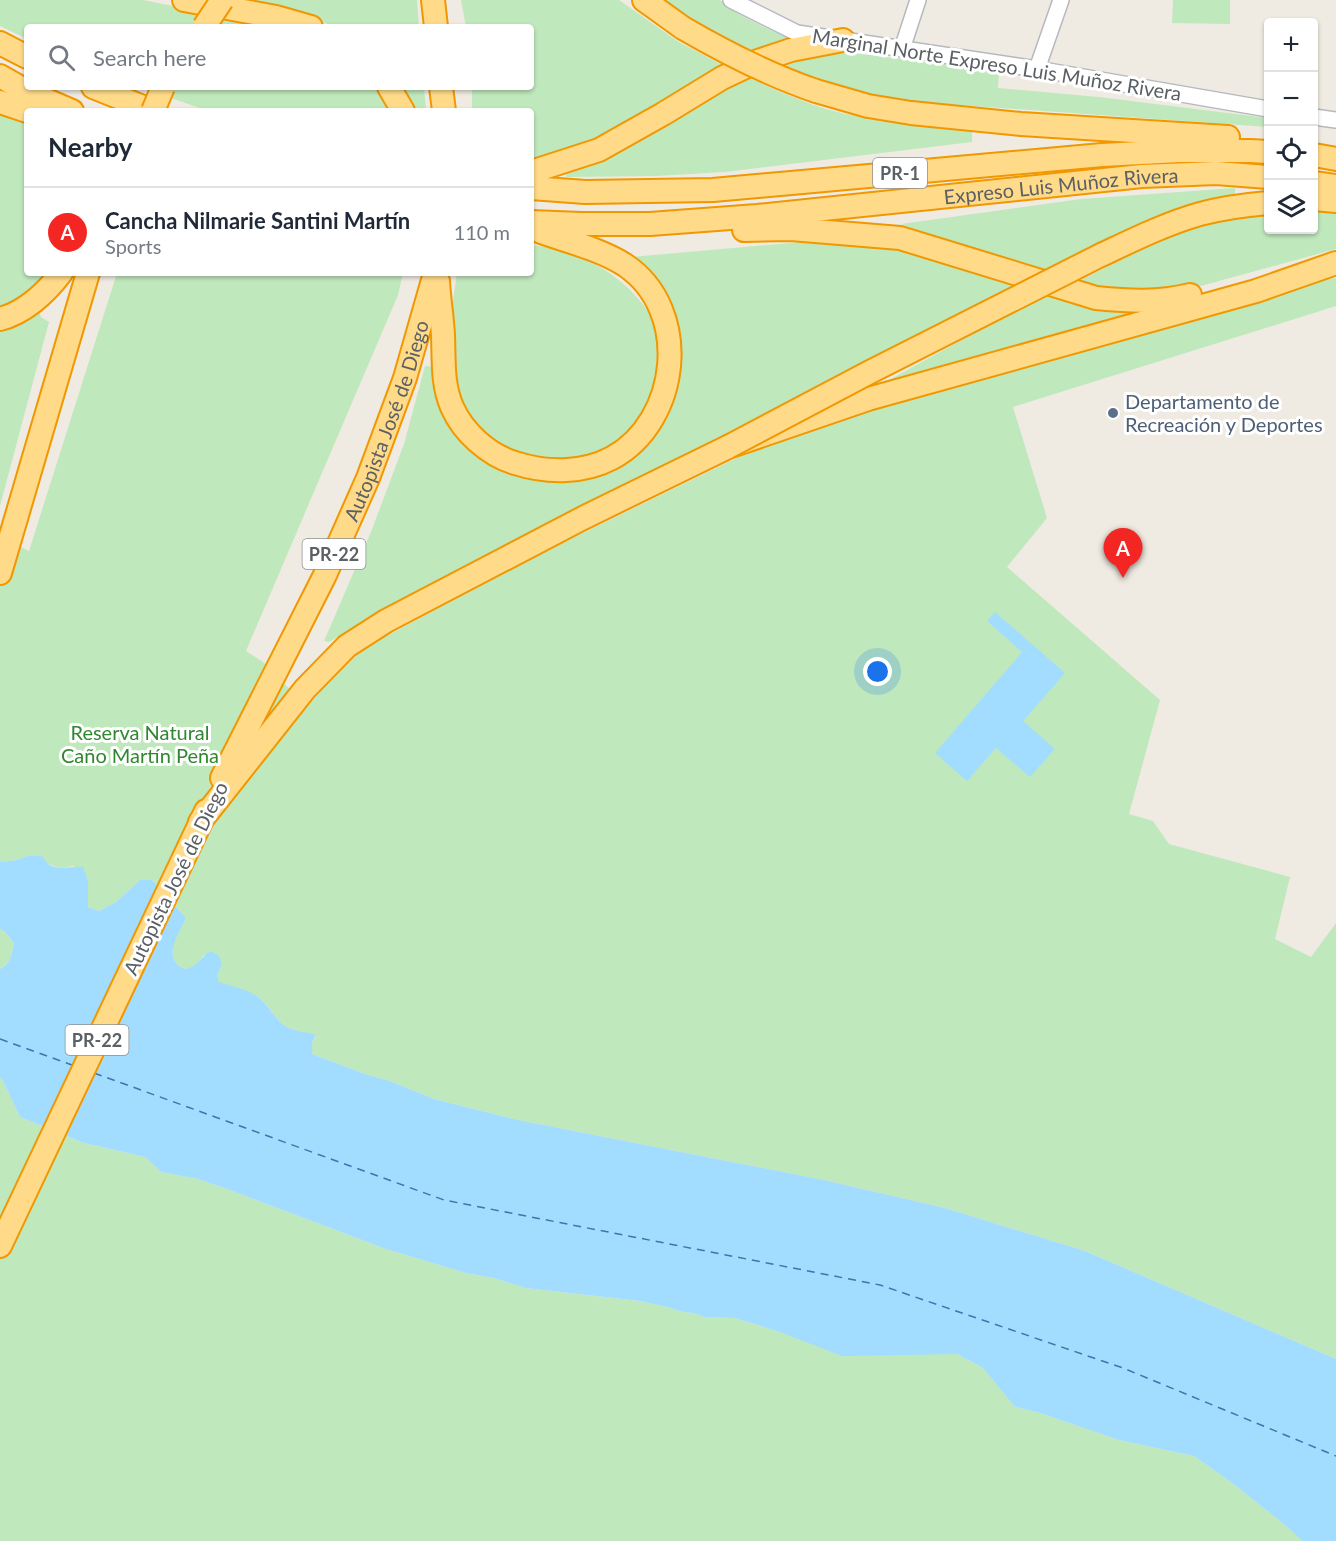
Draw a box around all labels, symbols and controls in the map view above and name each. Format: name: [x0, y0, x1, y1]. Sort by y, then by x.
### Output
map controls: [1264, 18, 1318, 234]
button: +: [1264, 18, 1318, 72]
street label: Marginal Norte Expreso Luis Muñoz Rivera: [811, 23, 1183, 105]
search box: [24, 24, 534, 90]
icon: search: [45, 41, 78, 74]
text: Search here: [93, 44, 206, 71]
button: −: [1264, 72, 1318, 126]
button: locate: [1264, 126, 1318, 180]
text: Nearby: [48, 131, 133, 163]
road number: PR-1: [873, 158, 927, 188]
street label: Expreso Luis Muñoz Rivera: [943, 163, 1179, 209]
button: layers: [1264, 180, 1318, 234]
text: Cancha Nilmarie Santini Martín: [105, 207, 410, 234]
text: A: [61, 220, 74, 244]
text: 110 m: [454, 220, 510, 244]
text: Sports: [105, 234, 161, 258]
street label: Autopista José de Diego: [338, 317, 433, 525]
place label: Departamento de Recreación y Deportes: [1125, 389, 1323, 436]
marker: Departamento de Recreación y Deportes: [1106, 406, 1120, 420]
pin: A: [1104, 528, 1142, 578]
road number: PR-22: [302, 539, 366, 569]
your location: [863, 657, 892, 686]
park label: Reserva Natural Caño Martín Peña: [61, 720, 219, 767]
street label: Autopista José de Diego: [118, 778, 232, 978]
road number: PR-22: [66, 1025, 128, 1055]

